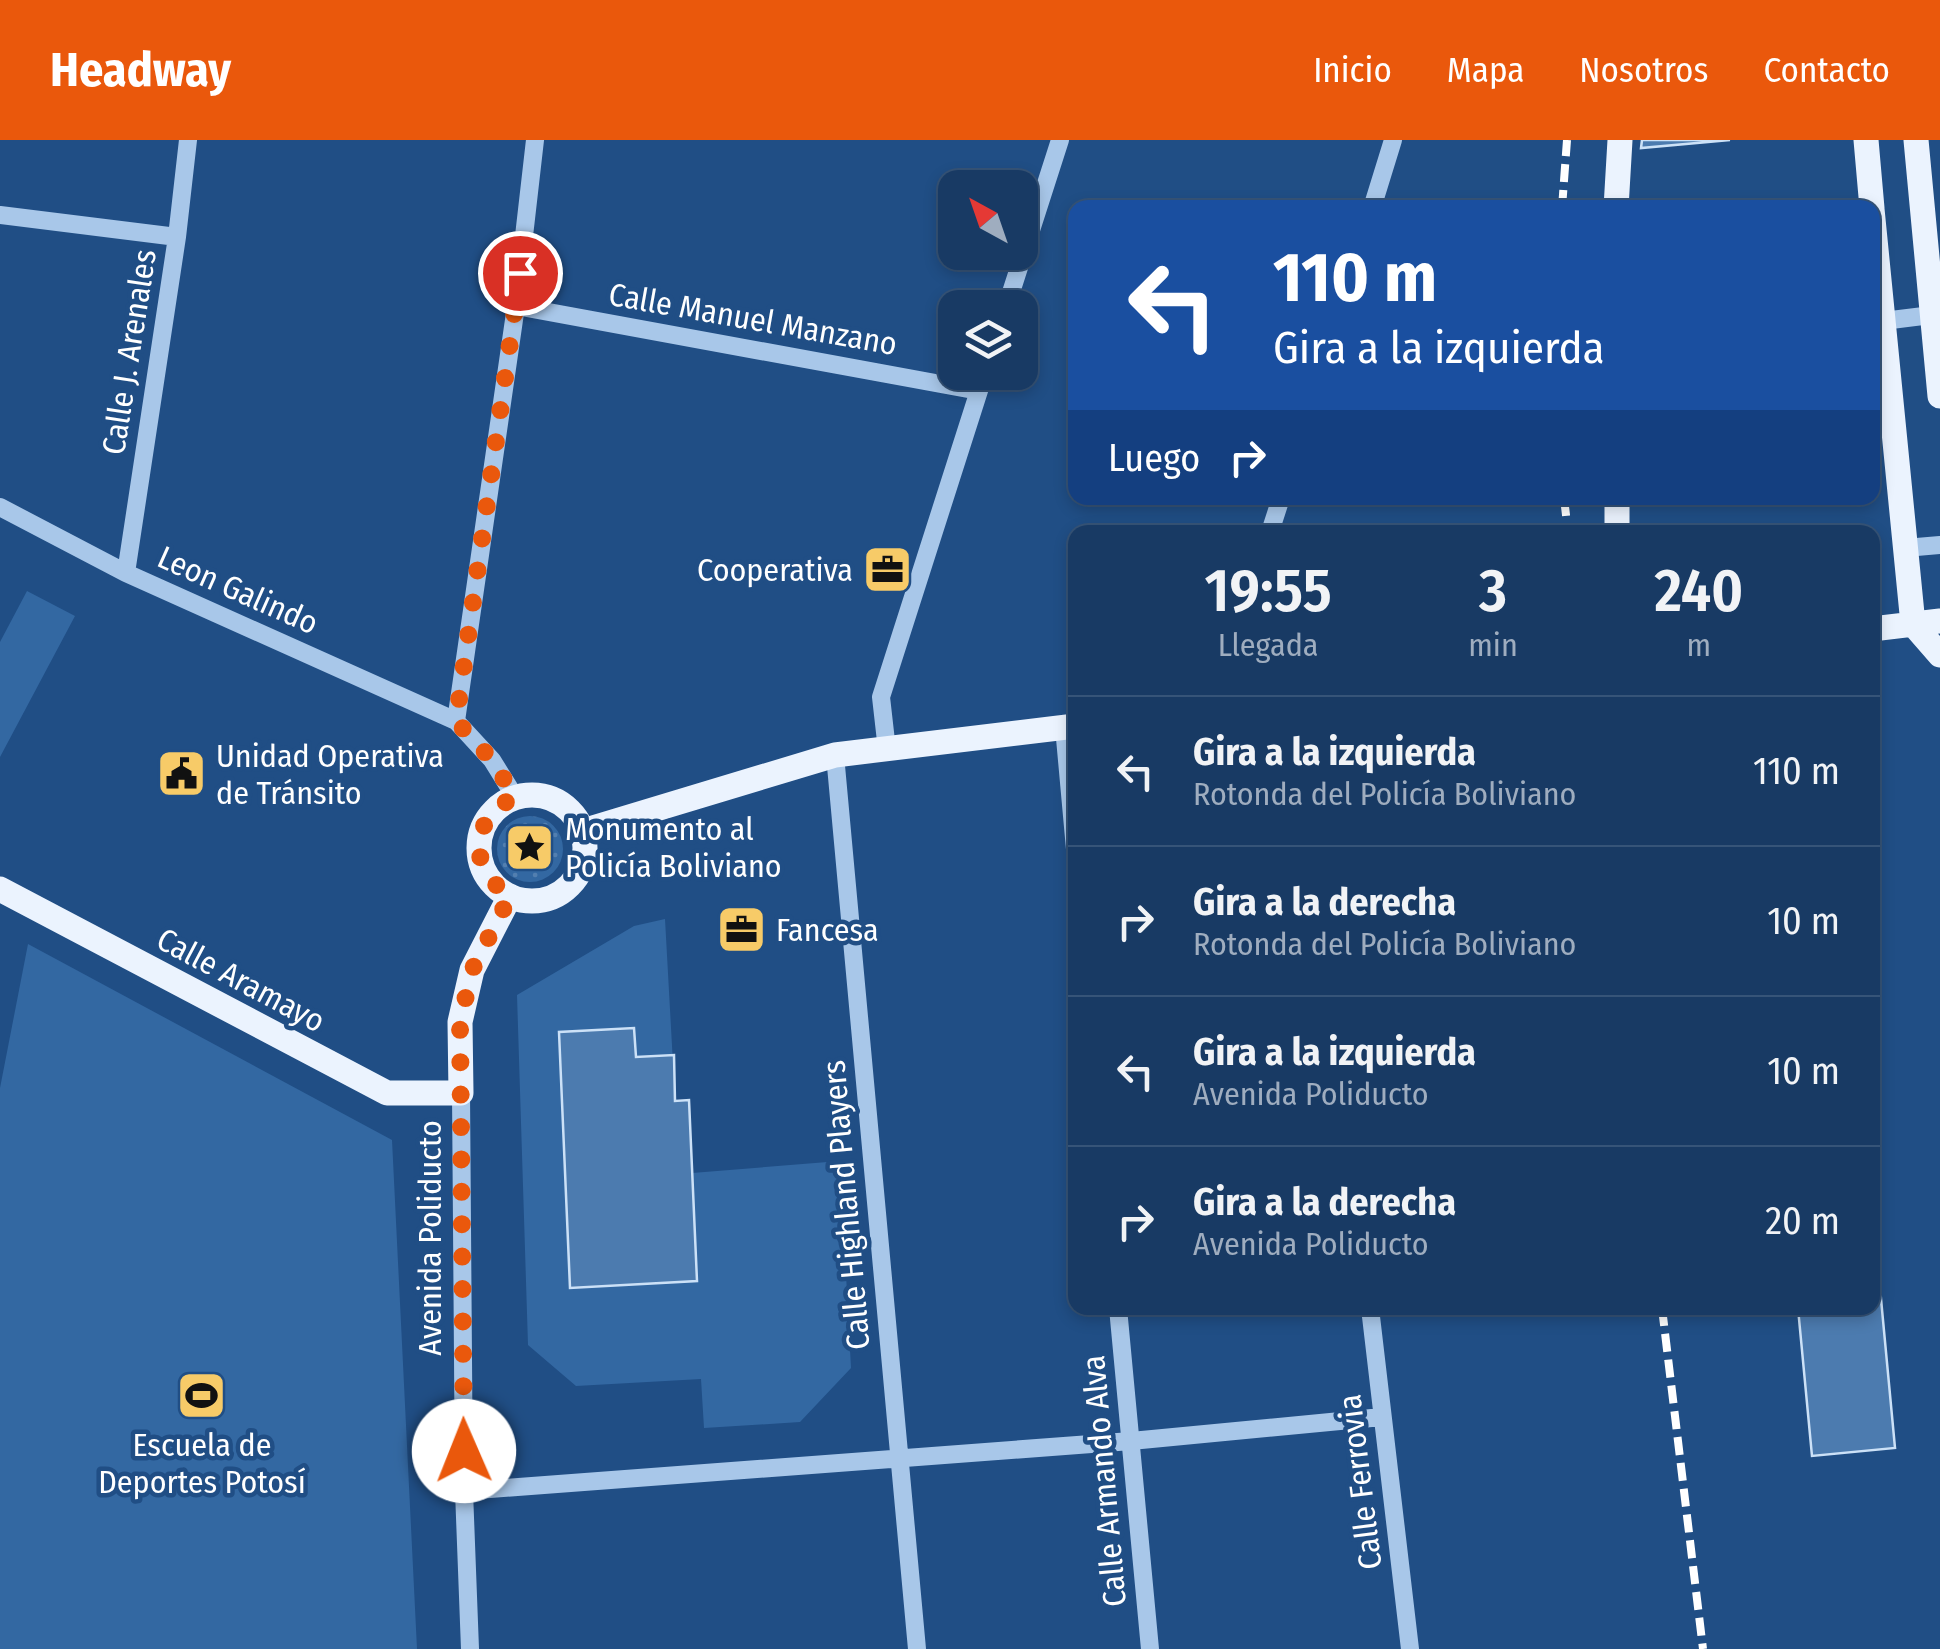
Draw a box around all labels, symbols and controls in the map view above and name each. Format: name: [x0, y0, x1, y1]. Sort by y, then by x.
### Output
text: Headway: [50, 41, 231, 99]
text: Inicio: [1313, 49, 1392, 91]
text: Mapa: [1447, 49, 1524, 91]
text: Nosotros: [1579, 49, 1708, 91]
text: Contacto: [1763, 49, 1890, 91]
north arrow: [938, 170, 1038, 270]
map controls: [938, 170, 1038, 390]
pin: [478, 231, 563, 316]
text: 110 m: [1273, 236, 1437, 320]
icon: left: [1108, 240, 1238, 370]
icon: arrive: [493, 246, 548, 301]
street label: Calle J. Arenales: [94, 247, 164, 457]
street label: Calle Manuel Manzano: [606, 275, 900, 363]
button: layers: [938, 290, 1038, 390]
text: Gira a la izquierda: [1273, 321, 1605, 375]
icon: right: [1220, 430, 1275, 485]
text: Luego: [1108, 435, 1200, 481]
street label: Leon Galindo: [152, 538, 324, 642]
office icon: Cooperativa: [862, 544, 914, 596]
place label: Cooperativa: [697, 551, 853, 589]
text: 19:55: [1205, 555, 1332, 627]
text: 3: [1479, 555, 1507, 627]
text: 240: [1654, 555, 1743, 627]
text: Llegada: [1218, 626, 1319, 664]
text: min: [1468, 626, 1518, 664]
text: m: [1687, 626, 1711, 664]
text: Gira a la izquierda: [1193, 729, 1476, 775]
place label: Unidad Operativa de Tránsito: [216, 737, 444, 812]
icon: left: [1108, 744, 1163, 799]
public building icon: Unidad Operativa de Tránsito: [155, 748, 207, 800]
text: 110 m: [1753, 748, 1840, 794]
text: Rotonda del Policía Boliviano: [1193, 775, 1576, 813]
place label: Monumento al Policía Boliviano: [565, 810, 782, 885]
place icon: Monumento al Policía Boliviano: [504, 821, 556, 873]
text: Gira a la derecha: [1193, 879, 1456, 925]
icon: right: [1108, 894, 1163, 949]
text: 10 m: [1767, 898, 1840, 944]
office icon: Fancesa: [715, 904, 767, 956]
place label: Fancesa: [776, 911, 879, 949]
street label: Calle Aramayo: [150, 920, 332, 1040]
text: Rotonda del Policía Boliviano: [1193, 925, 1576, 963]
text: Gira a la izquierda: [1193, 1029, 1476, 1075]
icon: left: [1108, 1044, 1163, 1099]
text: 10 m: [1767, 1048, 1840, 1094]
street label: Calle Highland Players: [814, 1059, 878, 1351]
text: Avenida Poliducto: [1193, 1075, 1429, 1113]
street label: Avenida Poliducto: [411, 1120, 449, 1356]
text: Gira a la derecha: [1193, 1179, 1456, 1225]
icon: right: [1108, 1194, 1163, 1249]
text: 20 m: [1765, 1198, 1840, 1244]
text: Avenida Poliducto: [1193, 1225, 1429, 1263]
street label: Calle Armando Alva: [1074, 1354, 1134, 1608]
sports icon: Escuela de Deportes Potosí: [176, 1369, 228, 1421]
street label: Calle Ferrovia: [1330, 1392, 1390, 1572]
position arrow: [412, 1399, 516, 1503]
place label: Escuela de Deportes Potosí: [98, 1426, 306, 1501]

